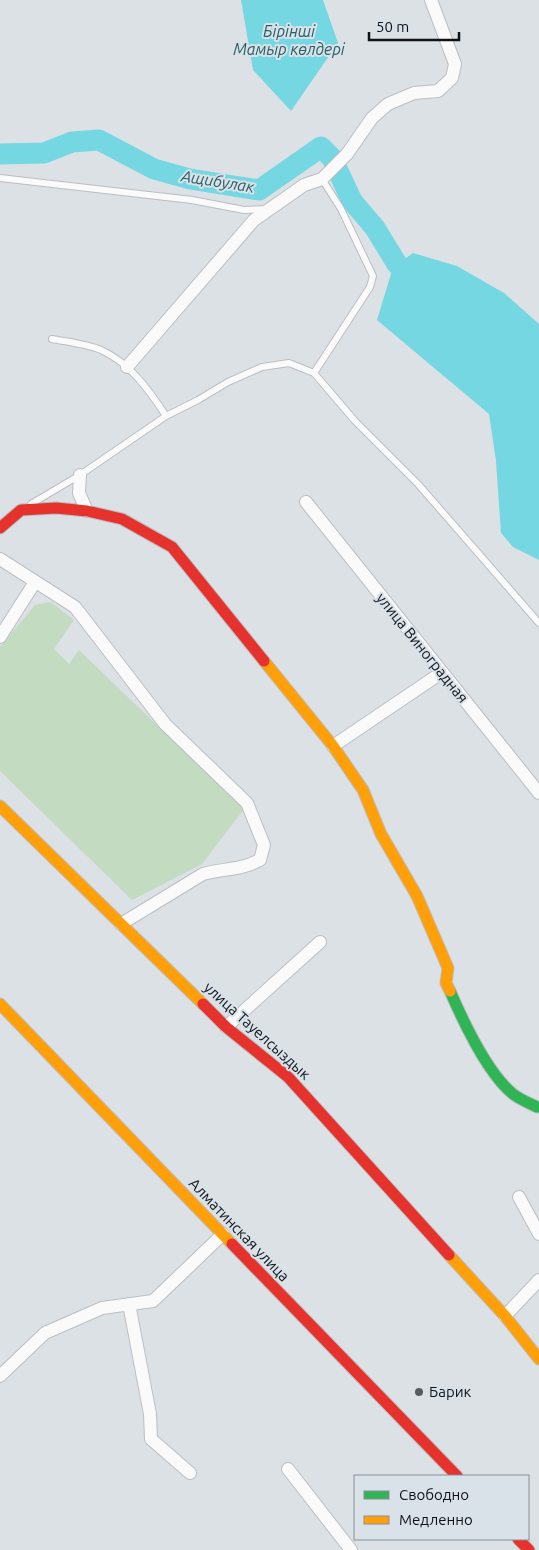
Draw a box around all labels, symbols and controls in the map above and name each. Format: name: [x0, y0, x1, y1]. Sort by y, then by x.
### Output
scale bar: [369, 10, 459, 42]
text: 50 m: [376, 18, 409, 35]
water label: Бірінші Мамыр көлдері: [233, 22, 346, 58]
water label: Ащибулак: [179, 166, 257, 196]
street label: улица Виноградная: [373, 589, 472, 706]
street label: улица Тауелсыздык: [201, 978, 314, 1083]
street label: Алматинская улица: [186, 1175, 293, 1285]
place label: Барик: [429, 1383, 472, 1400]
marker: Барик: [413, 1386, 425, 1398]
legend: [354, 1475, 529, 1540]
text: Свободно: [399, 1486, 469, 1503]
text: Медленно: [399, 1511, 473, 1528]

